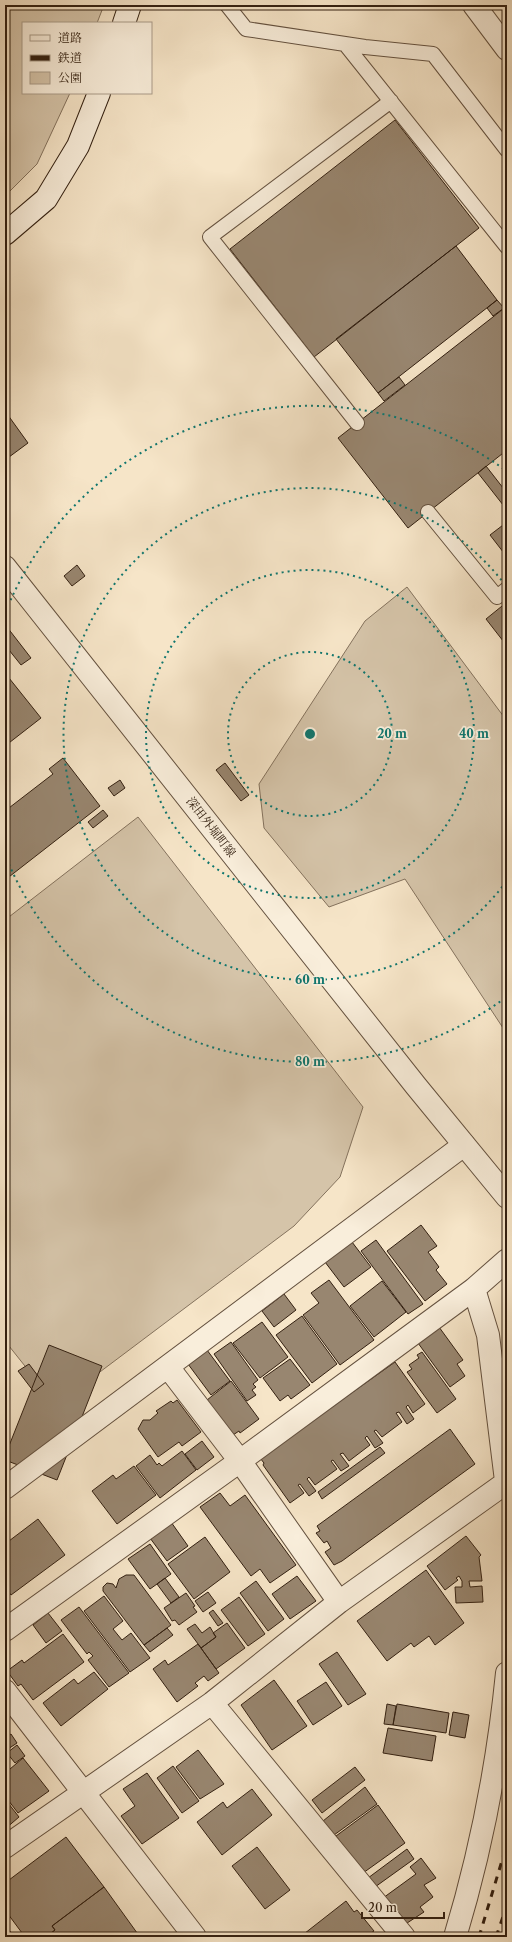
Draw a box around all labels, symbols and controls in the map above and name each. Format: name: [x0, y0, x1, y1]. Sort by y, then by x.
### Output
legend: [22, 22, 152, 94]
text: 道路: [58, 30, 82, 45]
text: 鉄道: [57, 50, 82, 65]
text: 公園: [58, 70, 82, 85]
text: 20 m: [377, 726, 407, 741]
text: 40 m: [459, 726, 489, 741]
centre of rings: [303, 727, 317, 741]
street label: 深田外堀町線: [183, 794, 239, 860]
text: 60 m: [295, 972, 325, 987]
text: 80 m: [295, 1054, 325, 1069]
scale bar: [362, 1894, 444, 1920]
text: 20 m: [368, 1900, 397, 1915]

